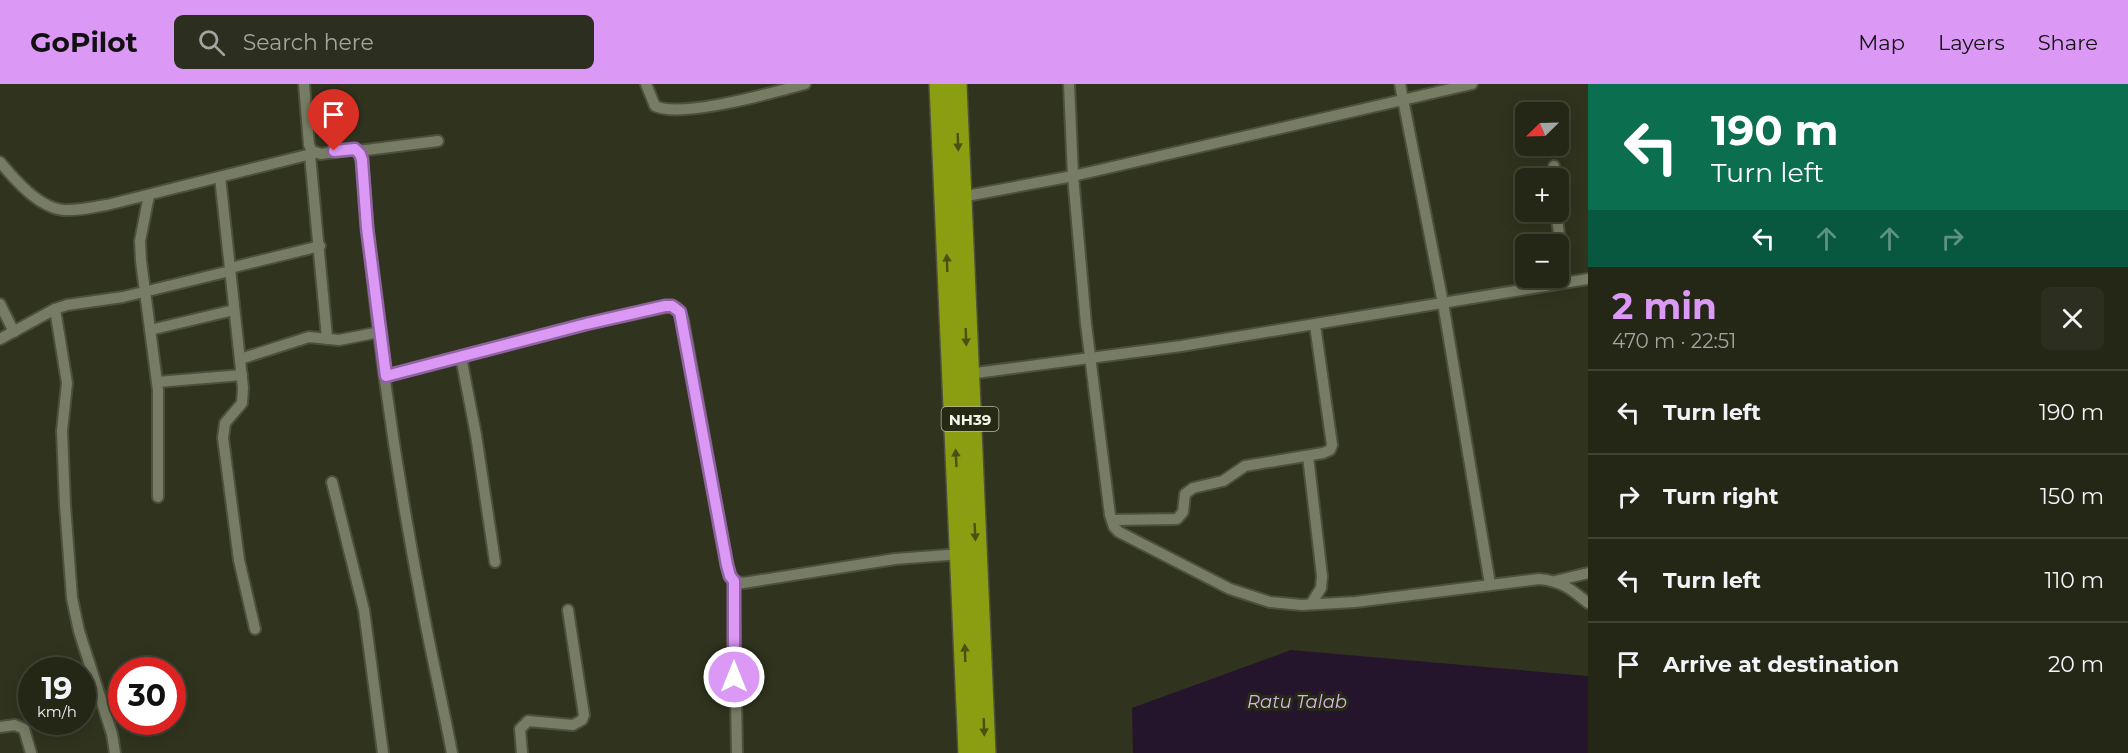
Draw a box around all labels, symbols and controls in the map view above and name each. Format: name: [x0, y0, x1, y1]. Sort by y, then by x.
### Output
search box: [174, 15, 594, 69]
text: GoPilot: [30, 25, 138, 59]
icon: search: [195, 26, 228, 59]
text: Search here: [243, 29, 374, 56]
text: Map: [1858, 30, 1905, 55]
text: Layers: [1938, 30, 2005, 55]
text: Share: [2038, 30, 2098, 55]
pin: [308, 89, 359, 151]
icon: arrive: [317, 98, 350, 131]
north arrow: [1515, 102, 1569, 156]
map controls: [1515, 102, 1569, 288]
text: 190 m: [1711, 104, 1839, 156]
icon: left: [1612, 108, 1690, 186]
one-way arrow: [954, 133, 963, 152]
text: Turn left: [1711, 156, 1824, 189]
button: +: [1515, 168, 1569, 222]
icon: left: [1747, 222, 1780, 255]
icon: ahead: [1810, 222, 1843, 255]
icon: ahead: [1873, 222, 1906, 255]
icon: right: [1936, 222, 1969, 255]
button: −: [1515, 234, 1569, 288]
one-way arrow: [942, 253, 951, 272]
text: 2 min: [1612, 284, 1717, 328]
button: close: [2041, 287, 2104, 350]
one-way arrow: [962, 328, 971, 347]
text: 470 m · 22:51: [1612, 329, 1736, 353]
icon: left: [1612, 396, 1645, 429]
text: Turn left: [1663, 399, 1761, 426]
text: 190 m: [2039, 399, 2104, 426]
road number: NH39: [942, 407, 998, 431]
one-way arrow: [951, 448, 960, 467]
icon: right: [1612, 480, 1645, 513]
text: Turn right: [1663, 483, 1778, 510]
text: 150 m: [2040, 483, 2104, 510]
one-way arrow: [971, 523, 980, 542]
icon: left: [1612, 564, 1645, 597]
text: Turn left: [1663, 567, 1761, 594]
text: 110 m: [2044, 567, 2104, 594]
one-way arrow: [961, 643, 970, 662]
position arrow: [702, 645, 766, 709]
icon: arrive: [1612, 648, 1645, 681]
text: Arrive at destination: [1663, 651, 1899, 678]
text: 20 m: [2048, 651, 2104, 678]
speed limit sign: 30: [108, 657, 186, 735]
text: 19: [42, 670, 72, 707]
water label: Ratu Talab: [1247, 691, 1347, 713]
text: km/h: [37, 702, 77, 721]
one-way arrow: [980, 717, 989, 736]

